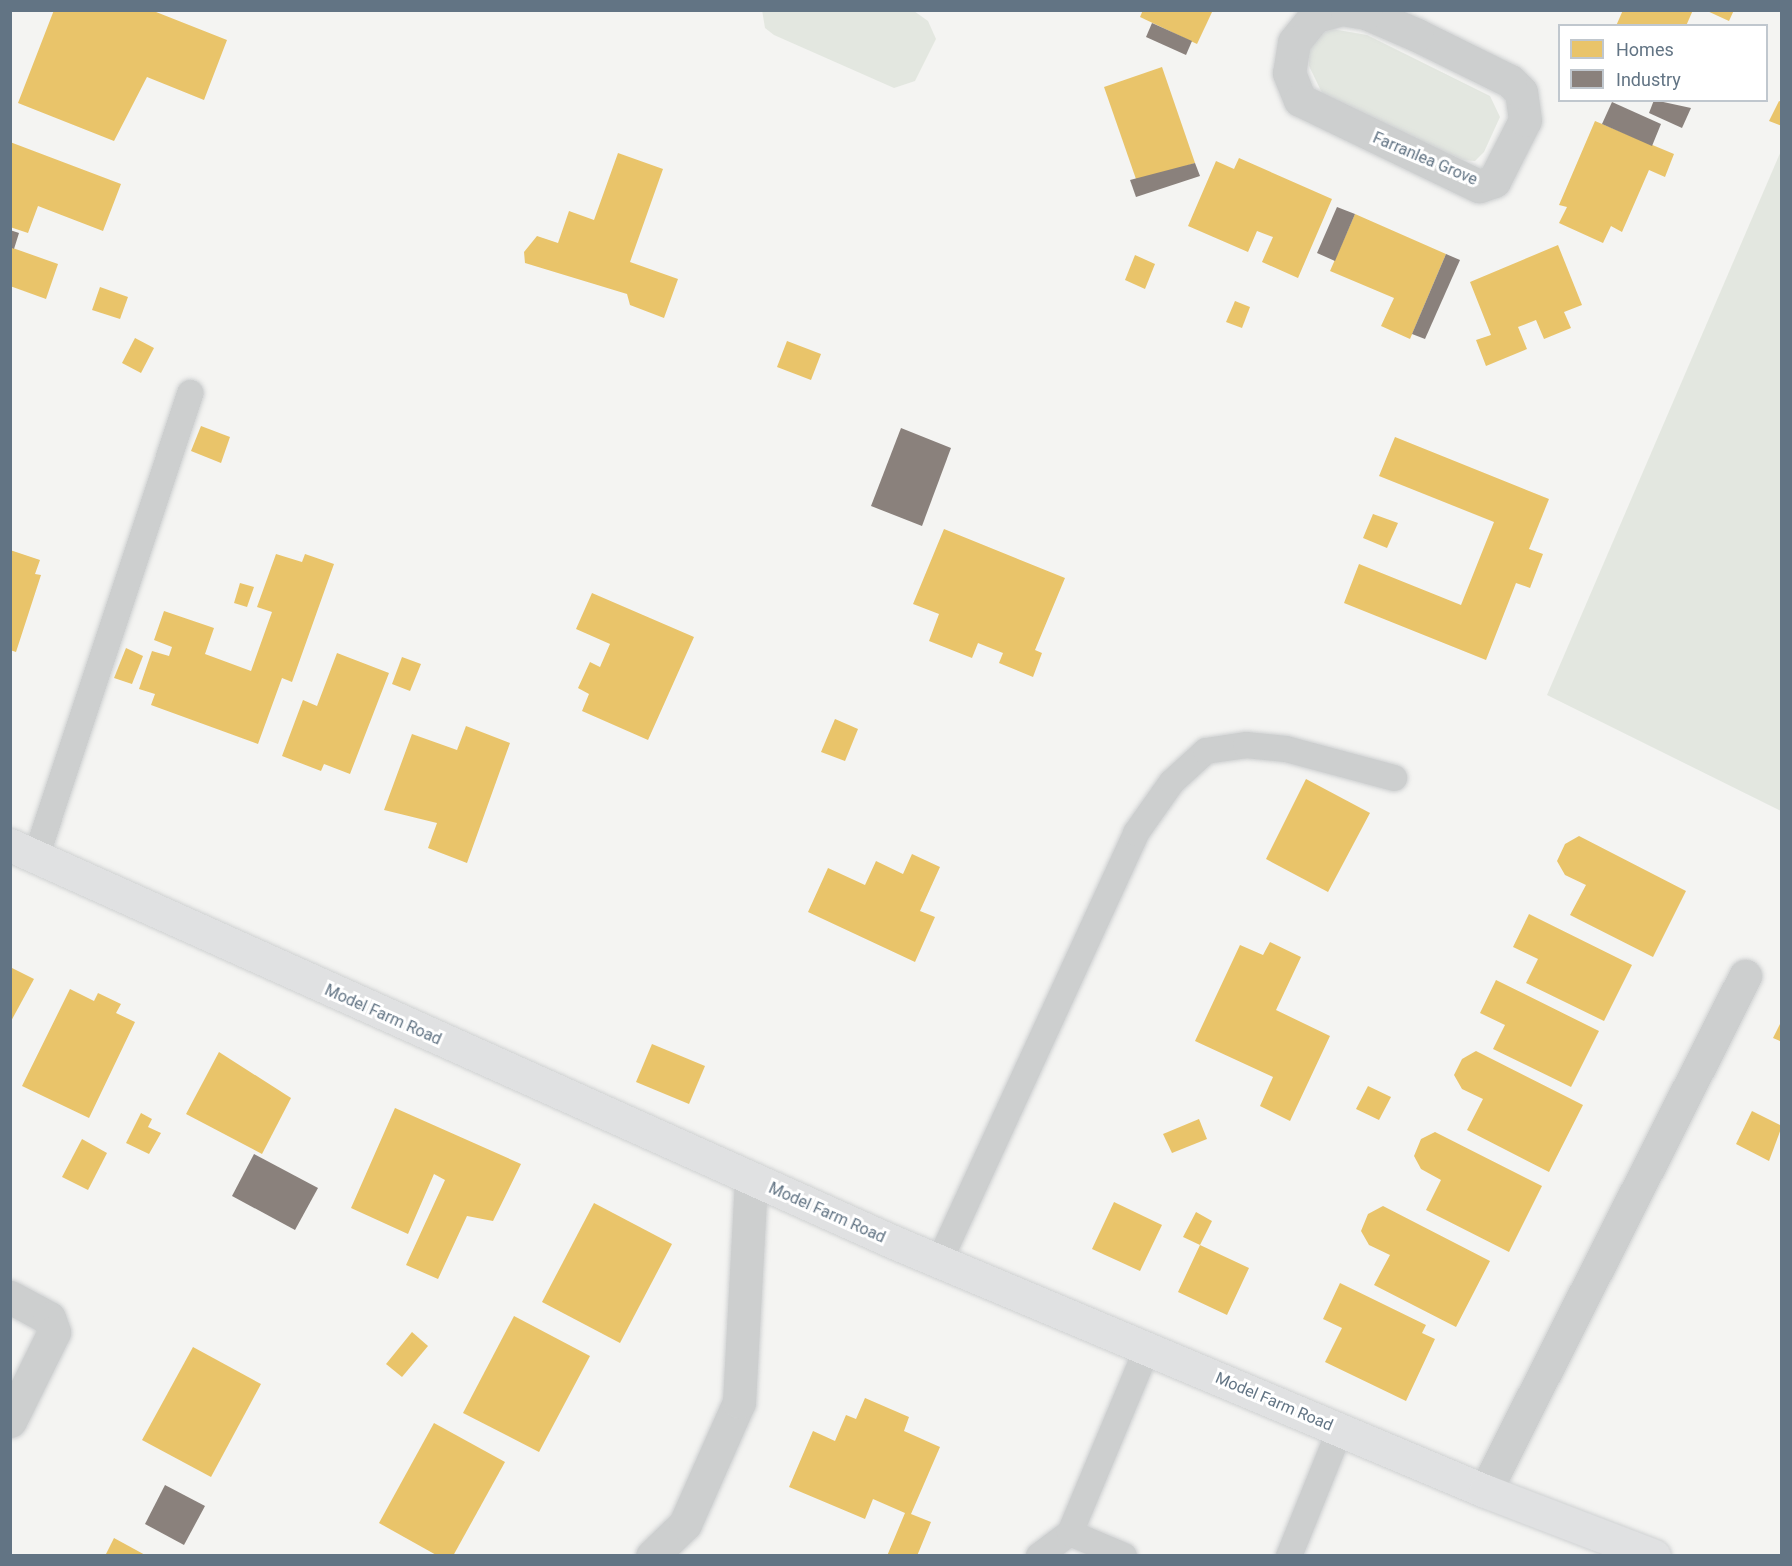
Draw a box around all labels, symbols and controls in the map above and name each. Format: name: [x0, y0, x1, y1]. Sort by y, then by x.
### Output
legend: [1558, 24, 1768, 102]
text: Homes: [1616, 39, 1674, 60]
text: Industry: [1616, 69, 1681, 90]
street label: Farranlea Grove: [1370, 128, 1480, 190]
street label: Model Farm Road: [322, 981, 444, 1049]
street label: Model Farm Road: [766, 1179, 888, 1247]
street label: Model Farm Road: [1212, 1369, 1336, 1435]

